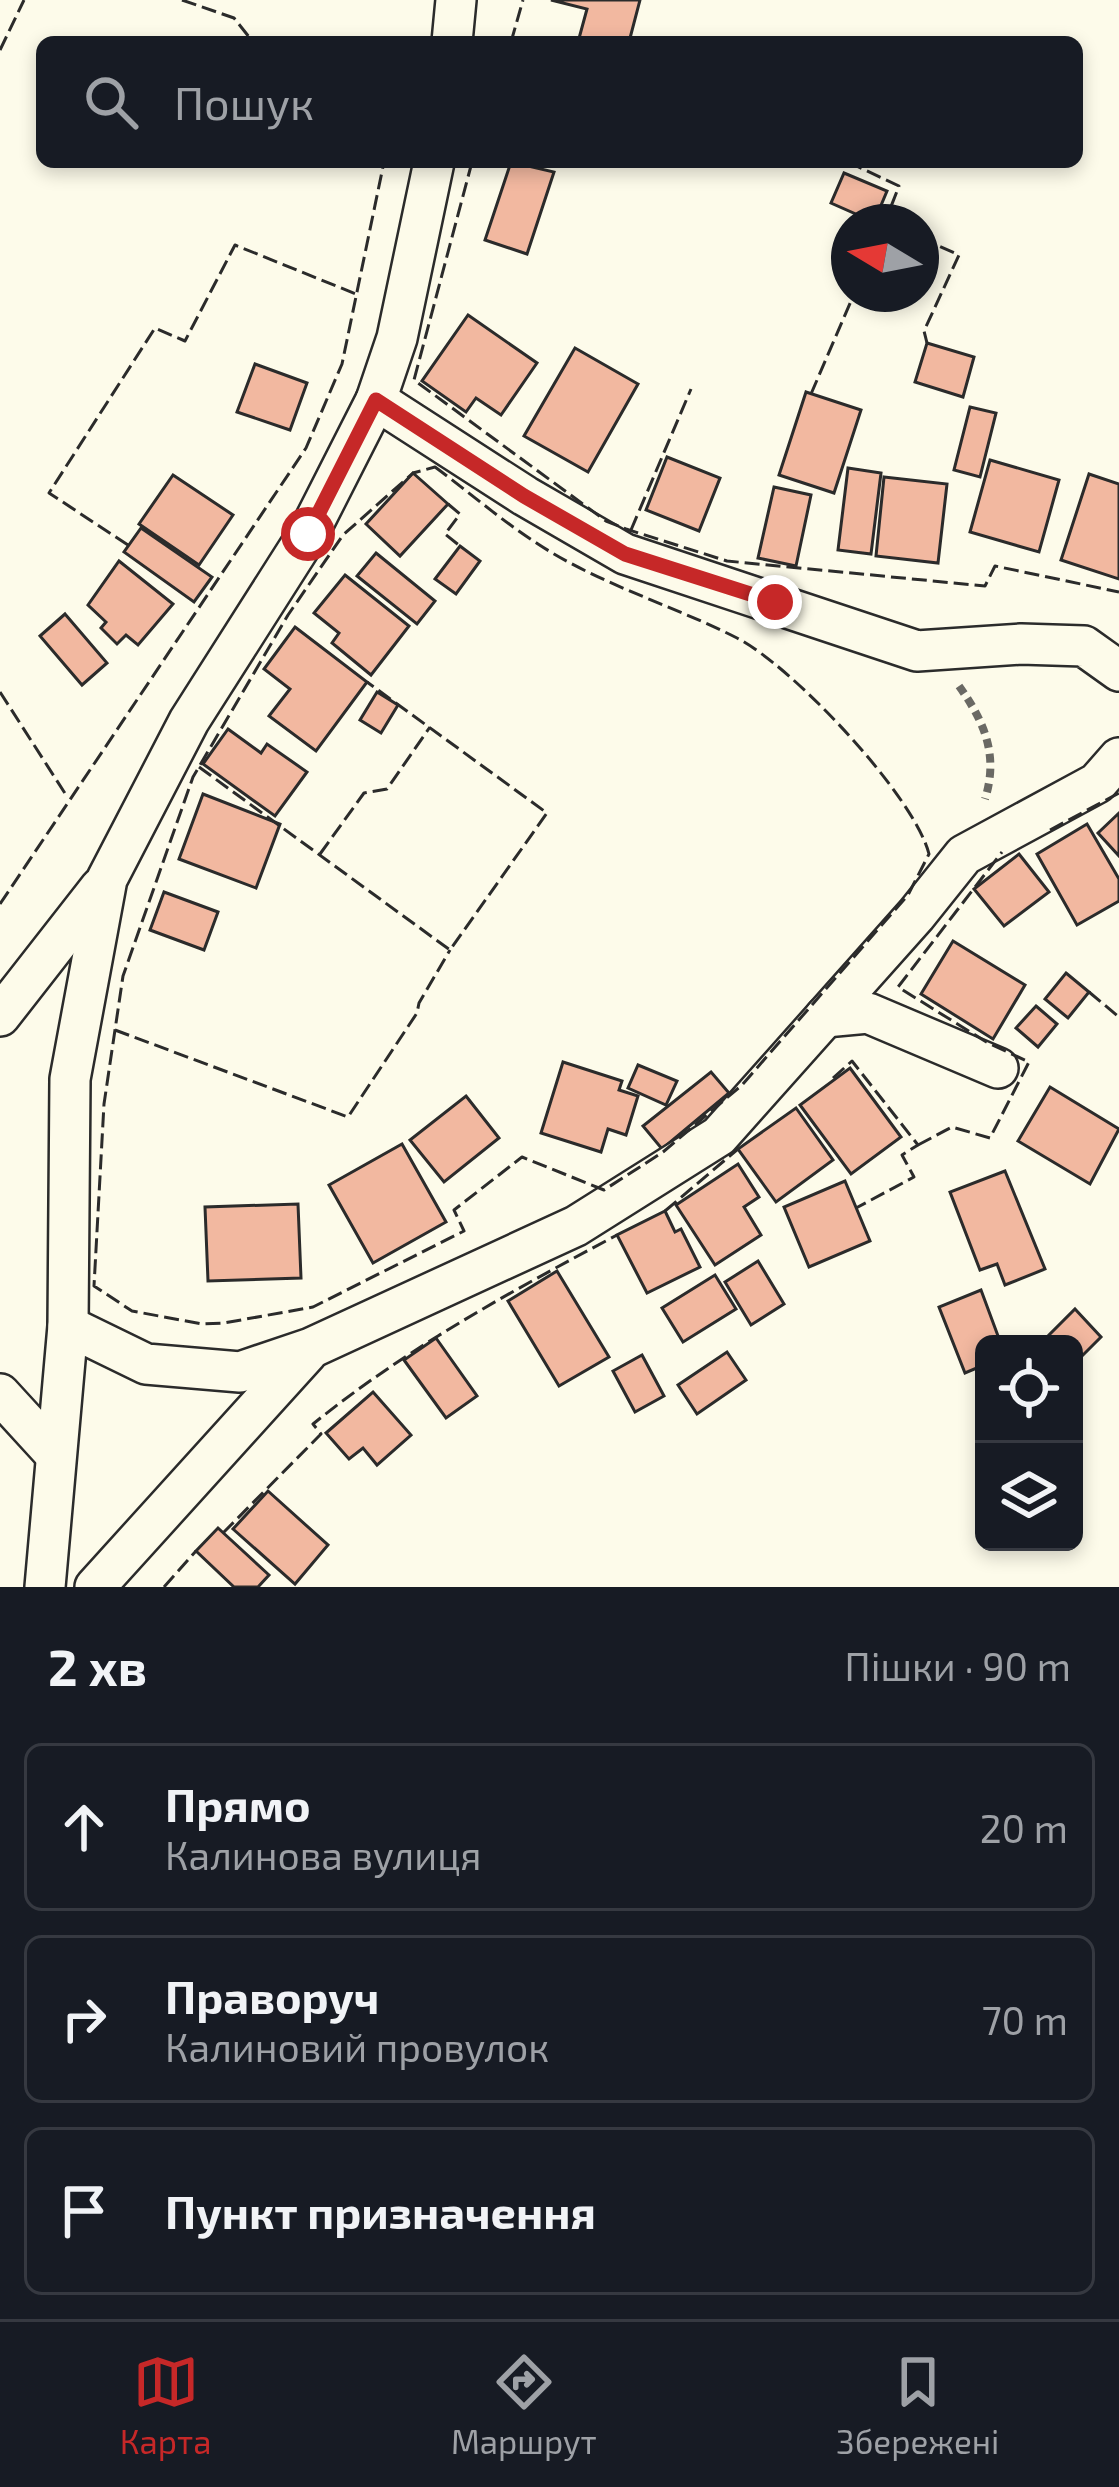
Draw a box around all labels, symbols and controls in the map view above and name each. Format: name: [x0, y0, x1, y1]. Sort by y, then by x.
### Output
search box: [36, 36, 1083, 168]
icon: search: [78, 69, 144, 135]
text: Пошук: [174, 75, 314, 129]
north arrow: [831, 204, 939, 312]
route start: [281, 507, 335, 561]
route end: [748, 575, 802, 629]
map controls: [975, 1335, 1083, 1551]
button: locate: [975, 1335, 1083, 1443]
button: layers: [975, 1443, 1083, 1551]
text: 2 хв: [48, 1635, 147, 1696]
text: Пішки · 90 m: [845, 1642, 1071, 1689]
text: Прямо: [165, 1777, 311, 1831]
icon: ahead: [51, 1794, 117, 1860]
text: 20 m: [980, 1804, 1068, 1851]
text: Калинова вулиця: [165, 1831, 482, 1878]
text: Праворуч: [165, 1969, 379, 2023]
icon: right: [51, 1986, 117, 2052]
text: 70 m: [982, 1996, 1068, 2043]
text: Калиновий провулок: [165, 2023, 549, 2070]
icon: arrive: [51, 2178, 117, 2244]
text: Пункт призначення: [165, 2184, 596, 2238]
tab: Карта: [120, 2349, 211, 2461]
tab: Маршрут: [451, 2349, 597, 2461]
tab: Збережені: [836, 2349, 999, 2461]

